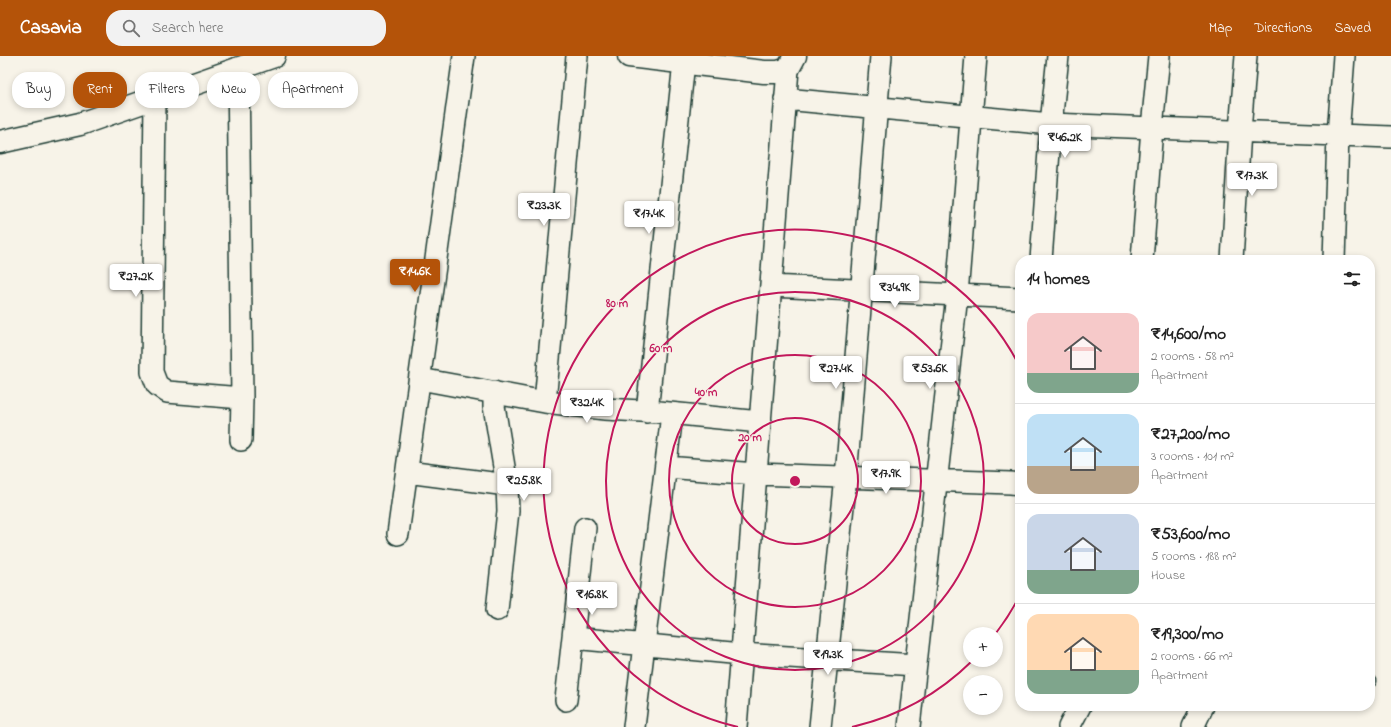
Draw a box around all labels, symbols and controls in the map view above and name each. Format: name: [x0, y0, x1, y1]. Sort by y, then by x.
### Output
search box: [106, 10, 386, 46]
text: Casavia: [20, 15, 82, 42]
icon: search: [120, 17, 142, 39]
text: Search here: [152, 17, 224, 39]
text: Map: [1209, 18, 1232, 39]
text: Directions: [1254, 18, 1312, 39]
text: Saved: [1334, 18, 1371, 39]
chip: Buy: [12, 72, 65, 108]
chip: Rent: [73, 72, 127, 108]
chip: Filters: [135, 72, 199, 108]
chip: New: [207, 72, 260, 108]
chip: Apartment: [268, 72, 358, 108]
pin: ₹46.2K: [1032, 125, 1098, 159]
text: ₹46.2K: [1048, 128, 1082, 147]
pin: ₹17.3K: [1219, 163, 1285, 197]
text: ₹17.3K: [1236, 166, 1268, 185]
pin: ₹23.3K: [511, 193, 577, 227]
text: ₹23.3K: [527, 196, 561, 215]
pin: ₹17.4K: [616, 201, 682, 235]
text: ₹17.4K: [633, 204, 665, 223]
pin: ₹14.6K: [382, 259, 448, 293]
text: ₹14.6K: [399, 262, 431, 281]
pin: ₹27.2K: [103, 264, 169, 298]
text: ₹27.2K: [118, 267, 154, 286]
text: 14 homes: [1027, 267, 1090, 292]
icon: filters: [1341, 268, 1363, 290]
pin: ₹34.9K: [862, 275, 928, 309]
text: ₹34.9K: [879, 278, 911, 297]
text: 80 m: [605, 295, 629, 313]
text: ₹14,600/mo: [1151, 322, 1226, 347]
icon: home: [1059, 329, 1107, 377]
text: 60 m: [649, 340, 673, 358]
text: 2 rooms · 58 m²: [1151, 347, 1234, 366]
pin: ₹27.4K: [803, 356, 869, 390]
pin: ₹53.6K: [897, 356, 963, 390]
text: ₹27.4K: [819, 359, 853, 378]
text: ₹53.6K: [912, 359, 948, 378]
text: Apartment: [1151, 366, 1208, 385]
text: 40 m: [694, 384, 718, 402]
pin: ₹32.4K: [554, 390, 620, 424]
text: ₹32.4K: [570, 393, 604, 412]
text: ₹27,200/mo: [1151, 422, 1230, 447]
text: 20 m: [737, 429, 762, 447]
icon: home: [1059, 430, 1107, 478]
text: 3 rooms · 101 m²: [1151, 447, 1234, 466]
pin: ₹17.9K: [853, 461, 919, 495]
text: ₹17.9K: [871, 464, 901, 483]
text: Apartment: [1151, 466, 1208, 485]
pin: ₹25.8K: [491, 468, 557, 502]
text: ₹25.8K: [506, 471, 542, 490]
centre of rings: [788, 474, 802, 488]
text: ₹53,600/mo: [1151, 522, 1230, 547]
icon: home: [1059, 530, 1107, 578]
text: 5 rooms · 188 m²: [1151, 547, 1236, 566]
text: House: [1151, 566, 1185, 585]
pin: ₹16.8K: [559, 582, 625, 616]
text: ₹16.8K: [576, 585, 608, 604]
text: ₹19,300/mo: [1151, 622, 1224, 647]
map controls: [963, 627, 1003, 715]
button: +: [963, 627, 1003, 667]
icon: home: [1059, 630, 1107, 678]
pin: ₹19.3K: [795, 642, 861, 676]
text: ₹19.3K: [813, 645, 843, 664]
text: 2 rooms · 66 m²: [1151, 647, 1233, 666]
text: Apartment: [1151, 666, 1208, 685]
button: −: [963, 675, 1003, 715]

